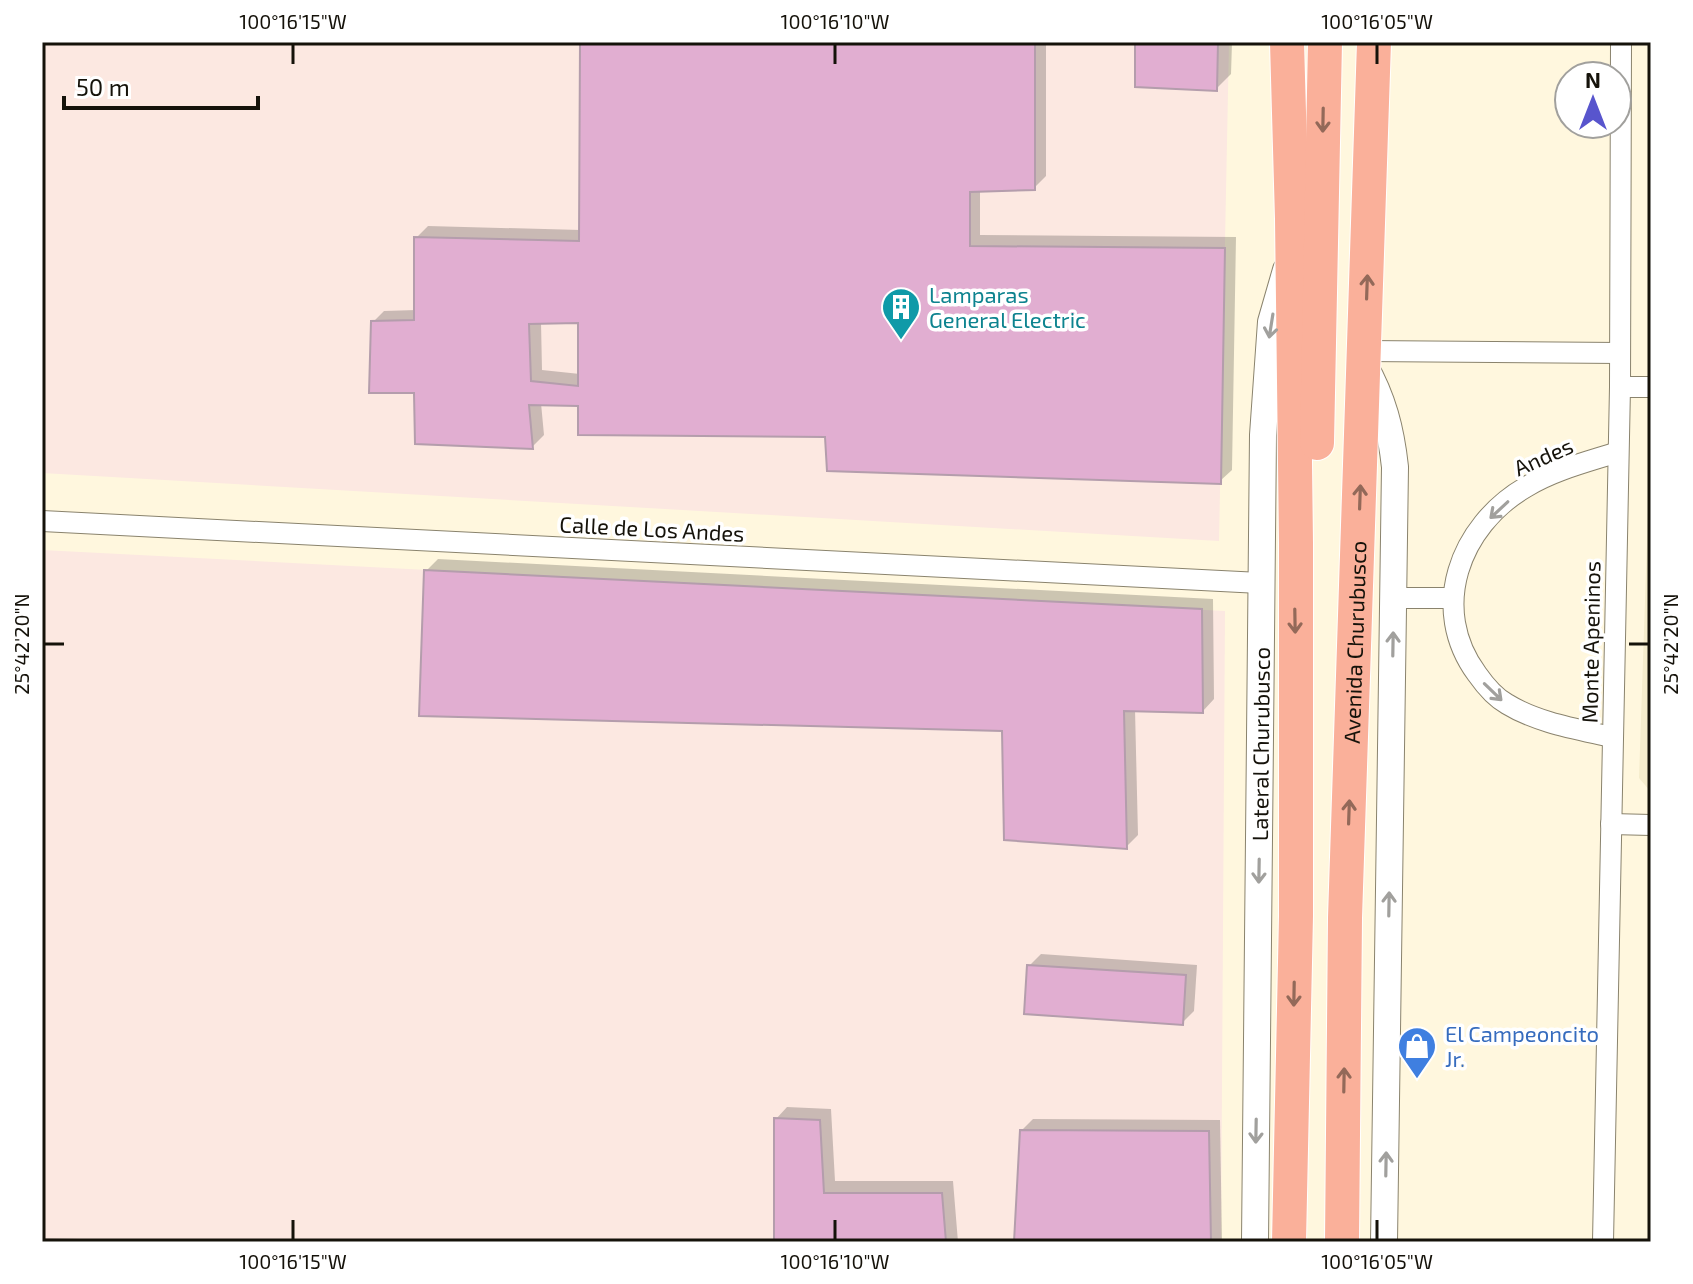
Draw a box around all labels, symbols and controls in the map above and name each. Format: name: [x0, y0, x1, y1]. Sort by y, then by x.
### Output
text: 100°16'15"W: [239, 9, 347, 33]
text: 100°16'10"W: [781, 9, 890, 33]
text: 100°16'05"W: [1321, 9, 1433, 33]
scale bar: [64, 60, 258, 110]
north arrow: [1553, 60, 1633, 140]
text: N: [1585, 66, 1601, 92]
text: 50 m: [76, 72, 130, 101]
one-way arrow: [1316, 106, 1331, 133]
one-way arrow: [1359, 274, 1374, 301]
place label: Lamparas General Electric: [929, 281, 1086, 332]
building icon: Lamparas General Electric: [880, 286, 922, 341]
one-way arrow: [1263, 313, 1278, 338]
street label: Andes: [1509, 432, 1577, 480]
one-way arrow: [1352, 484, 1367, 511]
one-way arrow: [1489, 500, 1509, 518]
street label: Calle de Los Andes: [559, 510, 745, 546]
street label: Avenida Churubusco: [1338, 540, 1370, 744]
street label: Monte Apeninos: [1576, 561, 1604, 723]
text: 25°42'20"N: [9, 593, 33, 695]
text: 25°42'20"N: [1658, 593, 1682, 695]
one-way arrow: [1287, 607, 1303, 634]
one-way arrow: [1386, 631, 1401, 658]
street label: Lateral Churubusco: [1246, 647, 1274, 841]
one-way arrow: [1483, 682, 1503, 701]
one-way arrow: [1341, 799, 1356, 826]
one-way arrow: [1251, 857, 1267, 884]
one-way arrow: [1382, 891, 1397, 918]
one-way arrow: [1287, 980, 1302, 1007]
place label: El Campeoncito Jr.: [1445, 1020, 1599, 1071]
shop icon: El Campeoncito Jr.: [1396, 1025, 1438, 1080]
one-way arrow: [1336, 1067, 1351, 1094]
one-way arrow: [1249, 1117, 1264, 1144]
one-way arrow: [1378, 1151, 1393, 1178]
text: 100°16'15"W: [239, 1249, 347, 1273]
text: 100°16'10"W: [781, 1249, 890, 1273]
text: 100°16'05"W: [1321, 1249, 1433, 1273]

